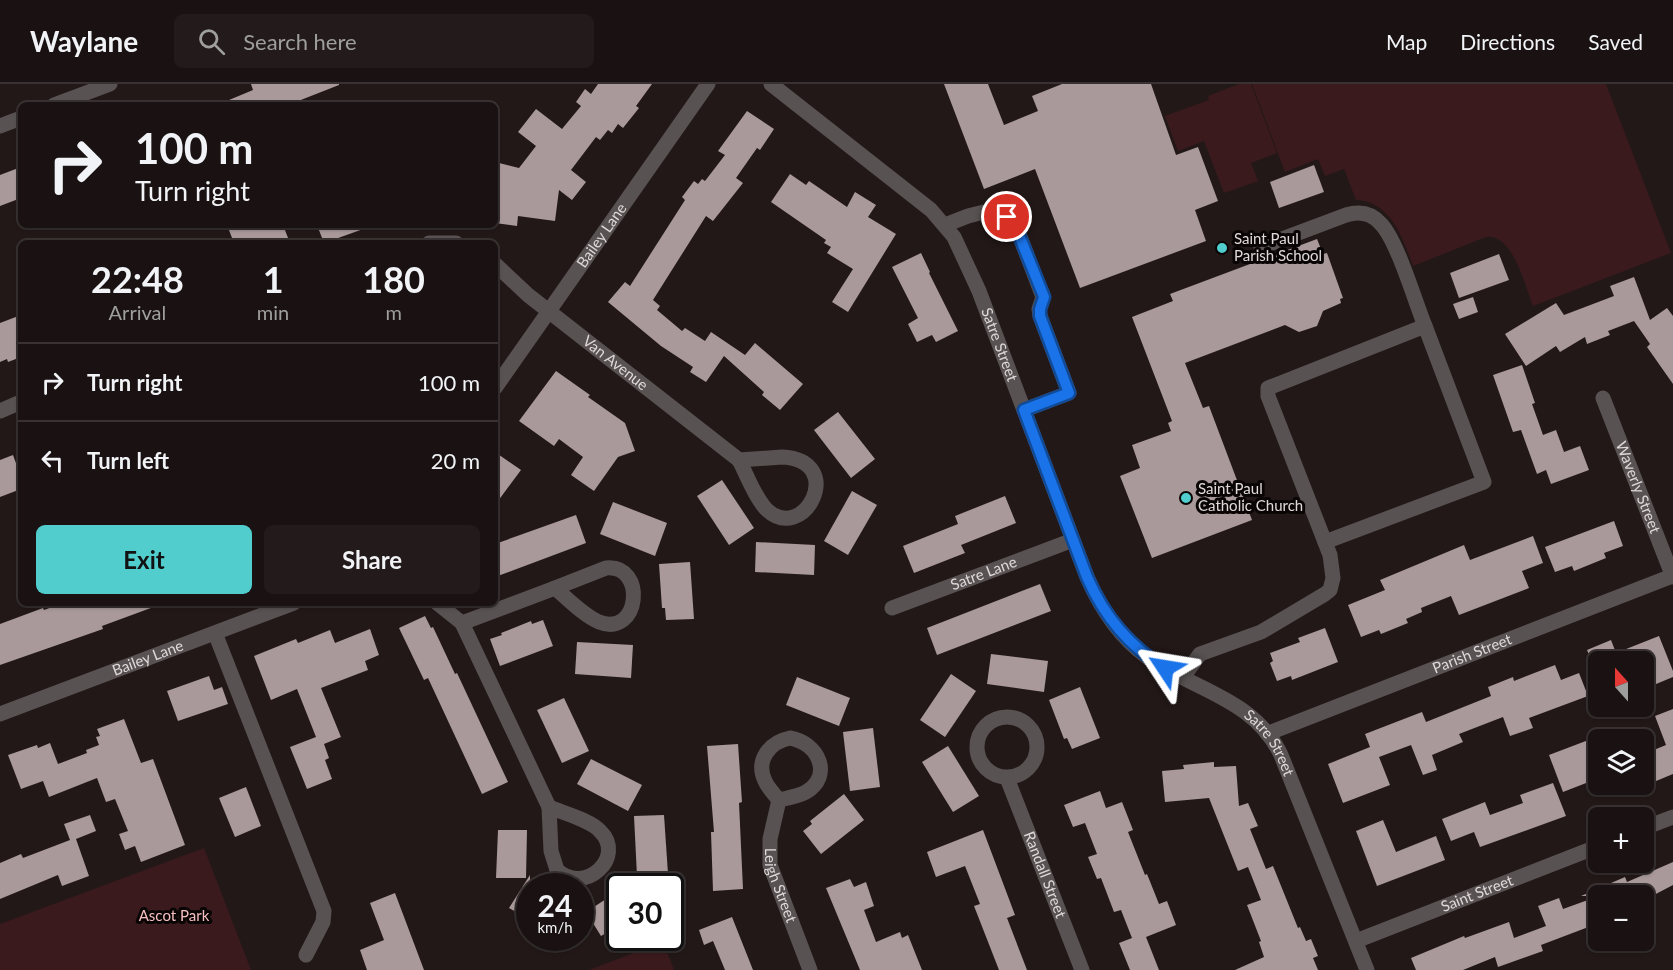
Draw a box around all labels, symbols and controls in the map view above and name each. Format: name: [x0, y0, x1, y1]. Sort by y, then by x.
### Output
search box: [174, 14, 594, 68]
text: Waylane: [30, 24, 138, 58]
icon: search: [195, 25, 228, 58]
text: Search here: [243, 28, 357, 55]
text: Map: [1386, 29, 1427, 54]
text: Directions: [1460, 29, 1555, 54]
text: Saved: [1588, 29, 1643, 54]
text: 100 m: [135, 123, 253, 173]
icon: right: [36, 126, 114, 204]
text: Turn right: [135, 174, 250, 207]
pin: [981, 191, 1032, 242]
street label: Bailey Lane: [572, 199, 630, 271]
icon: arrive: [990, 200, 1023, 233]
place label: Saint Paul Parish School: [1234, 229, 1322, 264]
marker: Saint Paul Parish School: [1215, 241, 1229, 255]
text: 22:48: [91, 257, 184, 301]
text: 1: [263, 257, 284, 301]
text: 180: [362, 257, 425, 301]
text: Arrival: [109, 300, 166, 324]
text: min: [257, 300, 289, 324]
text: m: [385, 300, 402, 324]
street label: Satre Street: [978, 305, 1022, 384]
street label: Van Avenue: [580, 331, 652, 394]
icon: right: [36, 366, 69, 399]
text: Turn right: [87, 369, 182, 396]
text: 100 m: [418, 369, 480, 396]
street label: Waverly Street: [1613, 438, 1665, 536]
icon: left: [36, 444, 69, 477]
text: Turn left: [87, 447, 169, 474]
text: 20 m: [431, 447, 480, 474]
place label: Saint Paul Catholic Church: [1198, 479, 1303, 514]
marker: Saint Paul Catholic Church: [1179, 491, 1193, 505]
button: Exit: [36, 525, 252, 594]
button: Share: [264, 525, 480, 594]
street label: Satre Lane: [948, 552, 1019, 593]
street label: Parish Street: [1430, 629, 1515, 676]
street label: Bailey Lane: [109, 636, 186, 679]
position arrow: [1133, 636, 1197, 700]
north arrow: [1588, 651, 1654, 717]
map controls: [1588, 651, 1654, 951]
street label: Satre Street: [1241, 705, 1299, 779]
button: layers: [1588, 729, 1654, 795]
button: +: [1588, 807, 1654, 873]
street label: Randall Street: [1021, 829, 1071, 921]
street label: Leigh Street: [762, 848, 801, 926]
street label: Saint Street: [1438, 870, 1516, 915]
speed limit sign: 30: [606, 873, 684, 951]
button: −: [1588, 885, 1654, 951]
text: 24: [538, 887, 572, 923]
park label: Ascot Park: [139, 906, 210, 924]
text: km/h: [537, 918, 573, 936]

